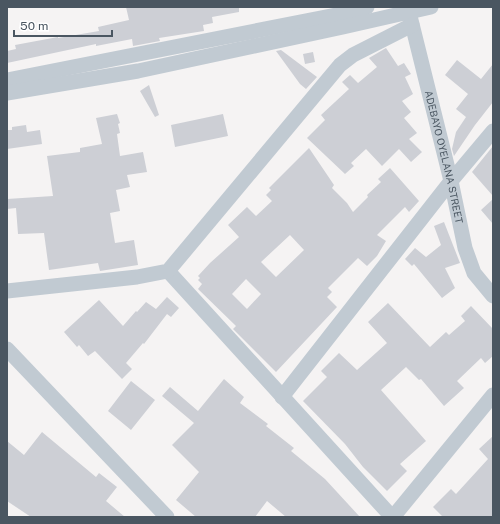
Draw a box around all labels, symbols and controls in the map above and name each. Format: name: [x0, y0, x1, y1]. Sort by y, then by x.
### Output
scale bar: [14, 12, 112, 38]
text: 50 m: [20, 19, 48, 33]
street label: ADEBAYO OYELANA STREET: [423, 89, 466, 225]

